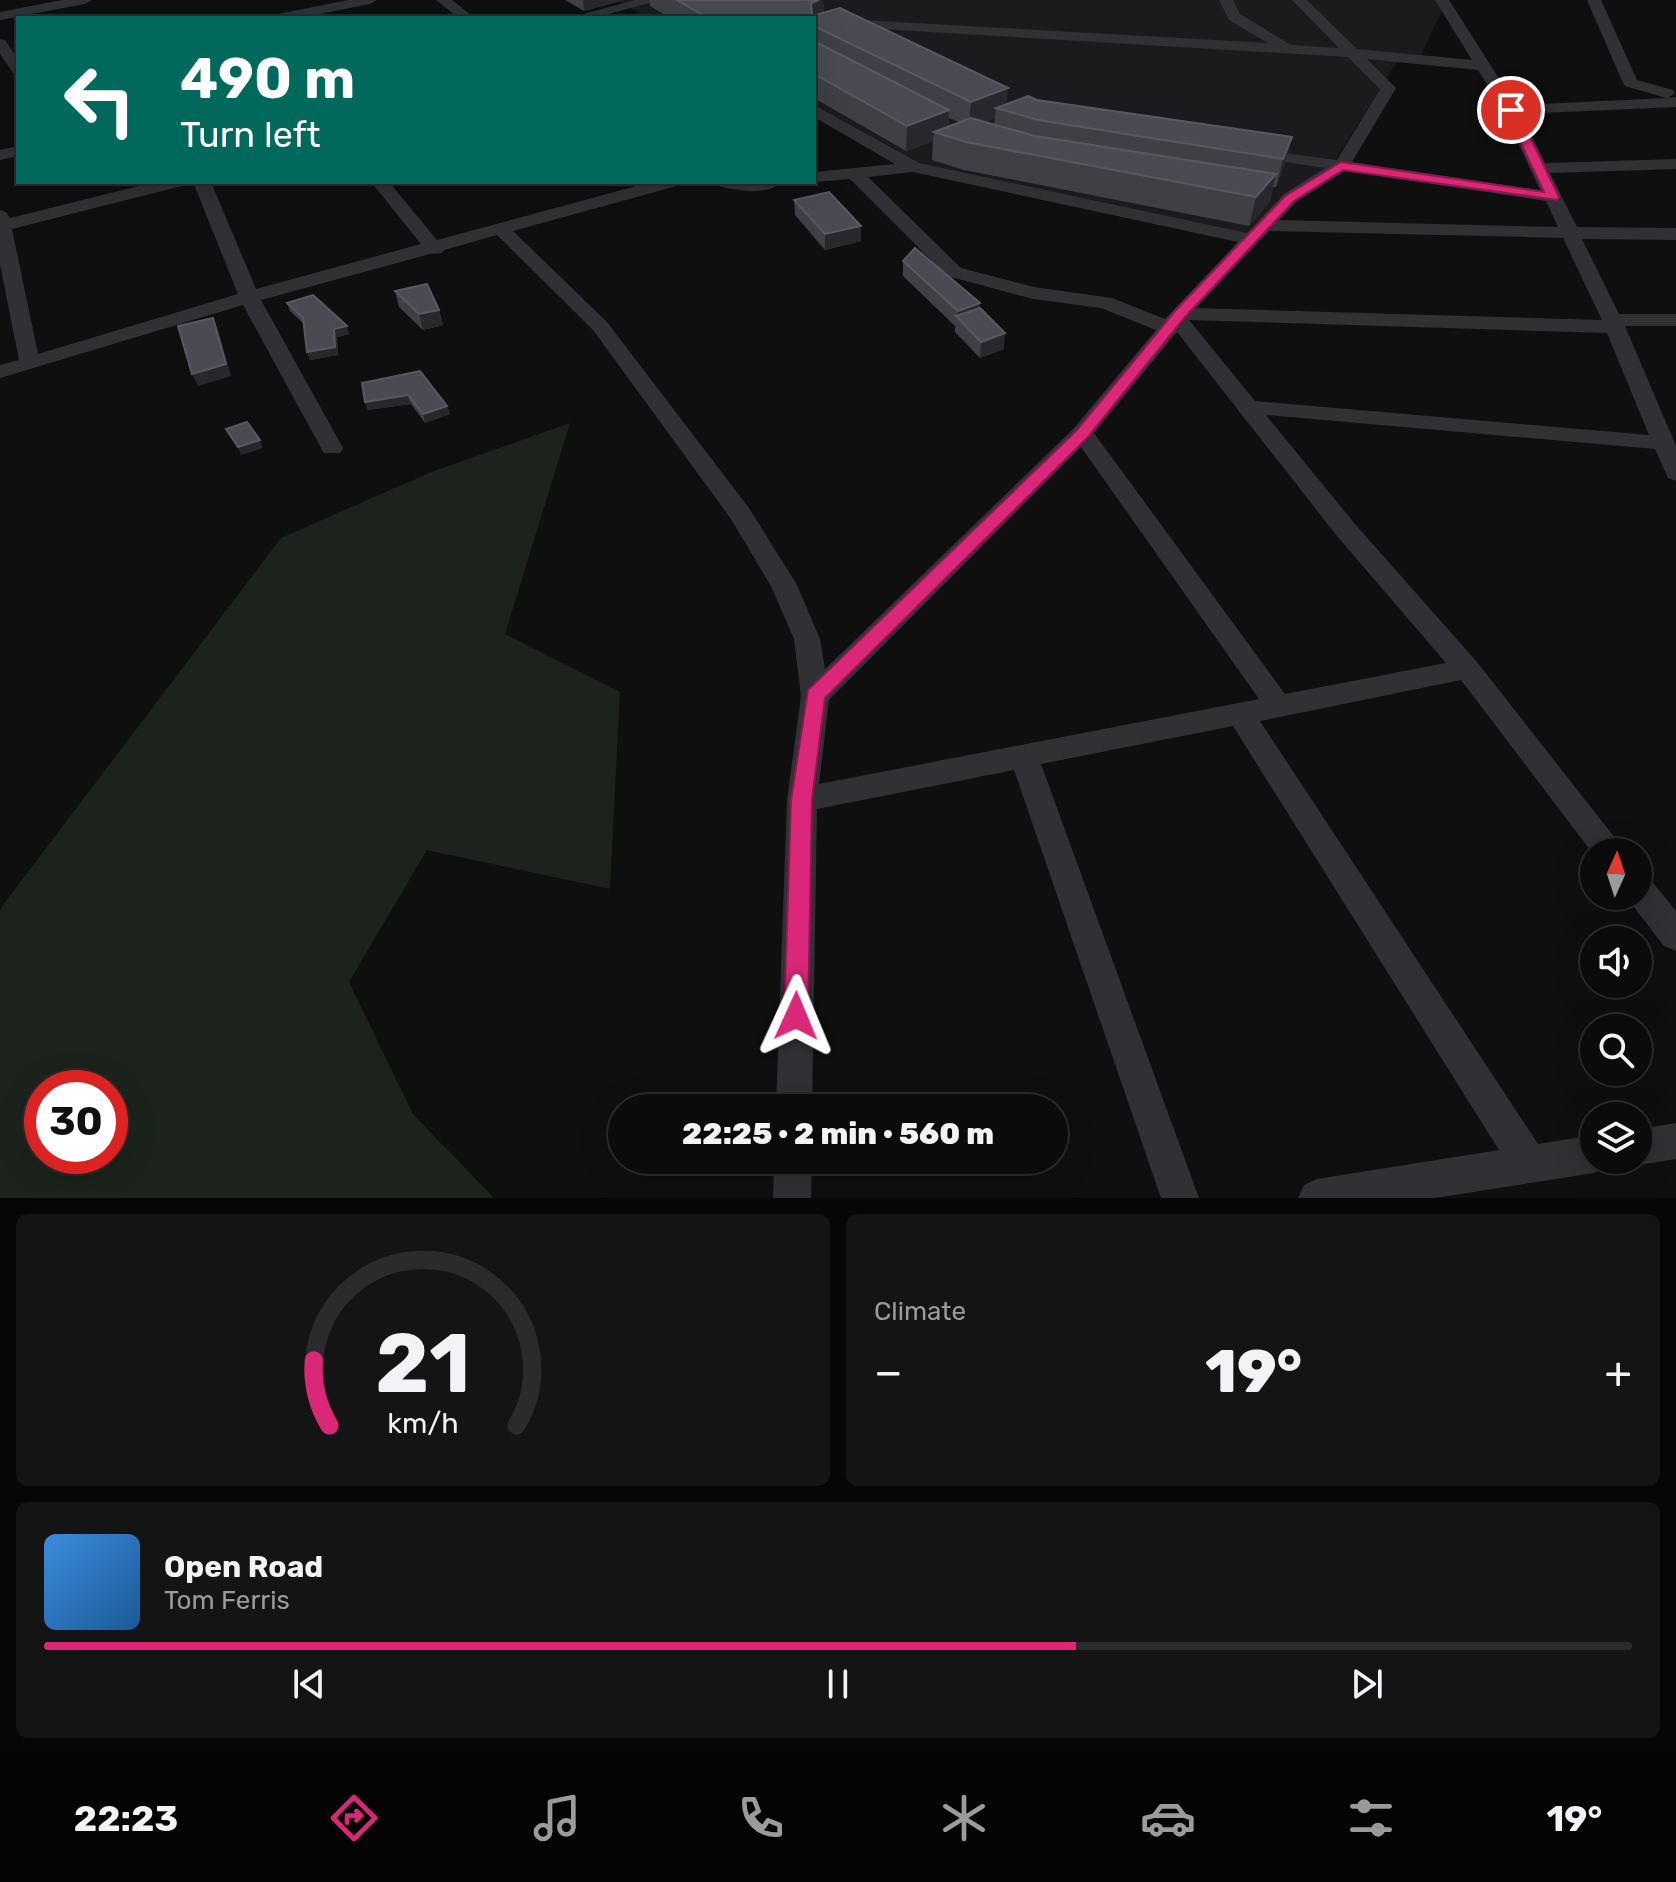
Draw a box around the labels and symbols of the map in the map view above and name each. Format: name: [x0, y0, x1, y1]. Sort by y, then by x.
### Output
pin: [1477, 76, 1545, 144]
north arrow: [1580, 838, 1652, 910]
position arrow: [754, 974, 838, 1058]
speed limit sign: 30: [24, 1070, 128, 1174]

